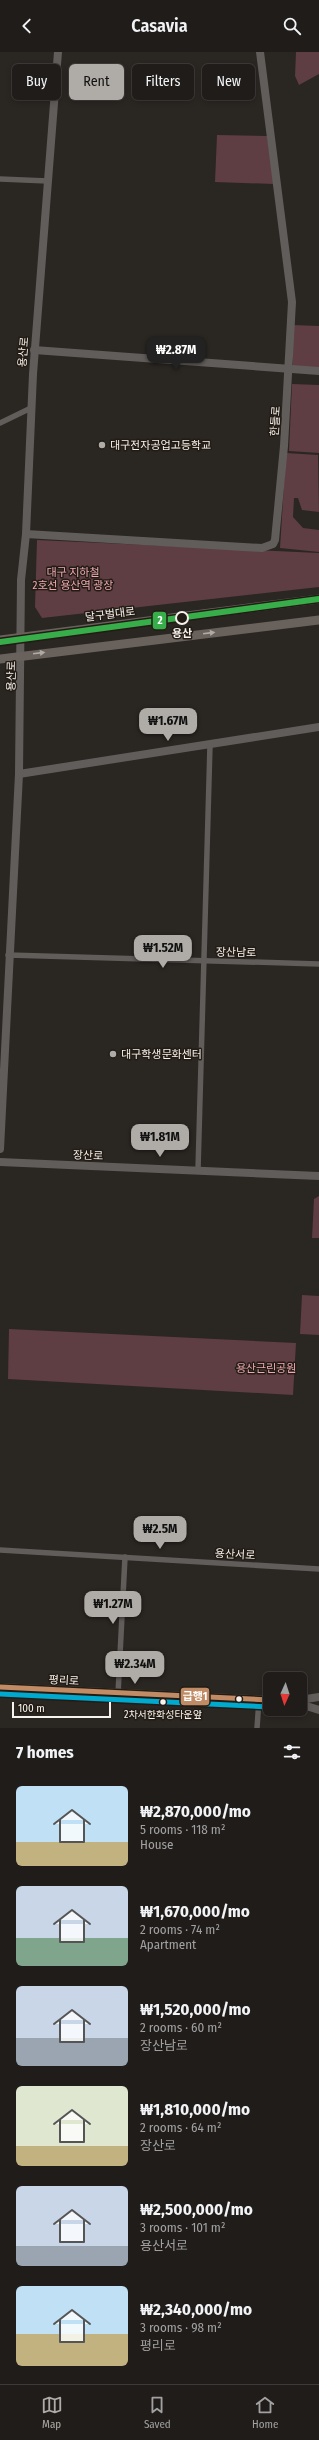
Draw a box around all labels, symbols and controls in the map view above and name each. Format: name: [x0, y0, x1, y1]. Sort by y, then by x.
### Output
icon: back: [16, 15, 38, 37]
text: Casavia: [131, 15, 188, 37]
icon: search: [281, 15, 303, 37]
chip: Buy: [12, 64, 61, 100]
chip: Rent: [69, 64, 124, 100]
chip: Filters: [132, 64, 194, 100]
chip: New: [202, 64, 255, 100]
street label: 용산로: [16, 336, 31, 368]
pin: ₩2.87M: [143, 337, 209, 371]
text: ₩2.87M: [156, 342, 196, 357]
street label: 한들로: [268, 405, 283, 437]
place label: 대구전자공업고등학교: [110, 439, 211, 452]
marker: 대구전자공업고등학교: [97, 440, 107, 450]
park label: 대구 지하철 2호선 용산역 광장: [33, 566, 113, 592]
street label: 달구벌대로: [84, 605, 136, 624]
line badge: 2: [152, 611, 167, 630]
marker: 용산: [175, 611, 189, 625]
text: 2: [156, 614, 163, 627]
place label: 용산: [172, 627, 192, 640]
one-way arrow: [203, 630, 215, 636]
one-way arrow: [33, 650, 45, 657]
street label: 용산로: [5, 661, 18, 691]
pin: ₩1.67M: [135, 708, 201, 742]
text: ₩1.67M: [148, 713, 188, 728]
pin: ₩1.52M: [130, 935, 196, 969]
text: ₩1.52M: [143, 940, 183, 955]
street label: 장산남로: [216, 946, 256, 959]
place label: 대구학생문화센터: [121, 1048, 202, 1061]
marker: 대구학생문화센터: [108, 1049, 118, 1059]
pin: ₩1.81M: [127, 1124, 193, 1158]
text: ₩1.81M: [140, 1129, 180, 1144]
street label: 장산로: [73, 1148, 103, 1163]
park label: 용산근린공원: [236, 1362, 296, 1375]
pin: ₩2.5M: [132, 1516, 188, 1550]
text: ₩2.5M: [143, 1521, 177, 1536]
street label: 용산서로: [214, 1547, 256, 1562]
pin: ₩1.27M: [80, 1591, 146, 1625]
text: ₩1.27M: [93, 1596, 133, 1611]
pin: ₩2.34M: [102, 1651, 168, 1685]
text: ₩2.34M: [114, 1656, 156, 1671]
north arrow: [263, 1672, 307, 1716]
map controls: [263, 1672, 307, 1716]
street label: 평리로: [48, 1673, 79, 1688]
line badge: 급행1: [180, 1687, 210, 1706]
text: 급행1: [183, 1690, 207, 1703]
unlabelled marker: [234, 1694, 244, 1704]
marker: 2차서한화성타운앞: [158, 1697, 168, 1707]
scale bar: [12, 1700, 111, 1719]
text: 100 m: [18, 1702, 45, 1715]
place label: 2차서한화성타운앞: [124, 1709, 202, 1721]
icon: filters: [281, 1741, 303, 1763]
text: 7 homes: [16, 1742, 74, 1763]
text: ₩2,870,000/mo: [140, 1801, 251, 1822]
icon: home: [48, 1802, 96, 1850]
text: 5 rooms · 118 m²: [140, 1822, 225, 1837]
text: House: [140, 1837, 174, 1852]
text: ₩1,670,000/mo: [140, 1901, 250, 1922]
icon: home: [48, 1902, 96, 1950]
text: 2 rooms · 74 m²: [140, 1922, 220, 1937]
text: Apartment: [140, 1937, 196, 1952]
text: ₩1,520,000/mo: [140, 1999, 251, 2020]
icon: home: [48, 2002, 96, 2050]
text: 2 rooms · 60 m²: [140, 2020, 222, 2035]
text: 장산남로: [140, 2038, 188, 2053]
text: ₩1,810,000/mo: [140, 2099, 250, 2120]
icon: home: [48, 2102, 96, 2150]
text: 2 rooms · 64 m²: [140, 2120, 221, 2135]
text: 장산로: [140, 2138, 176, 2153]
text: ₩2,500,000/mo: [140, 2199, 253, 2220]
icon: home: [48, 2202, 96, 2250]
text: 3 rooms · 101 m²: [140, 2220, 225, 2235]
text: 용산서로: [140, 2238, 188, 2253]
text: ₩2,340,000/mo: [140, 2299, 252, 2320]
icon: home: [48, 2302, 96, 2350]
text: 3 rooms · 98 m²: [140, 2320, 222, 2335]
text: 평리로: [140, 2338, 176, 2353]
tab: Map: [41, 2394, 63, 2431]
tab: Saved: [144, 2394, 171, 2431]
tab: Home: [252, 2394, 278, 2431]

